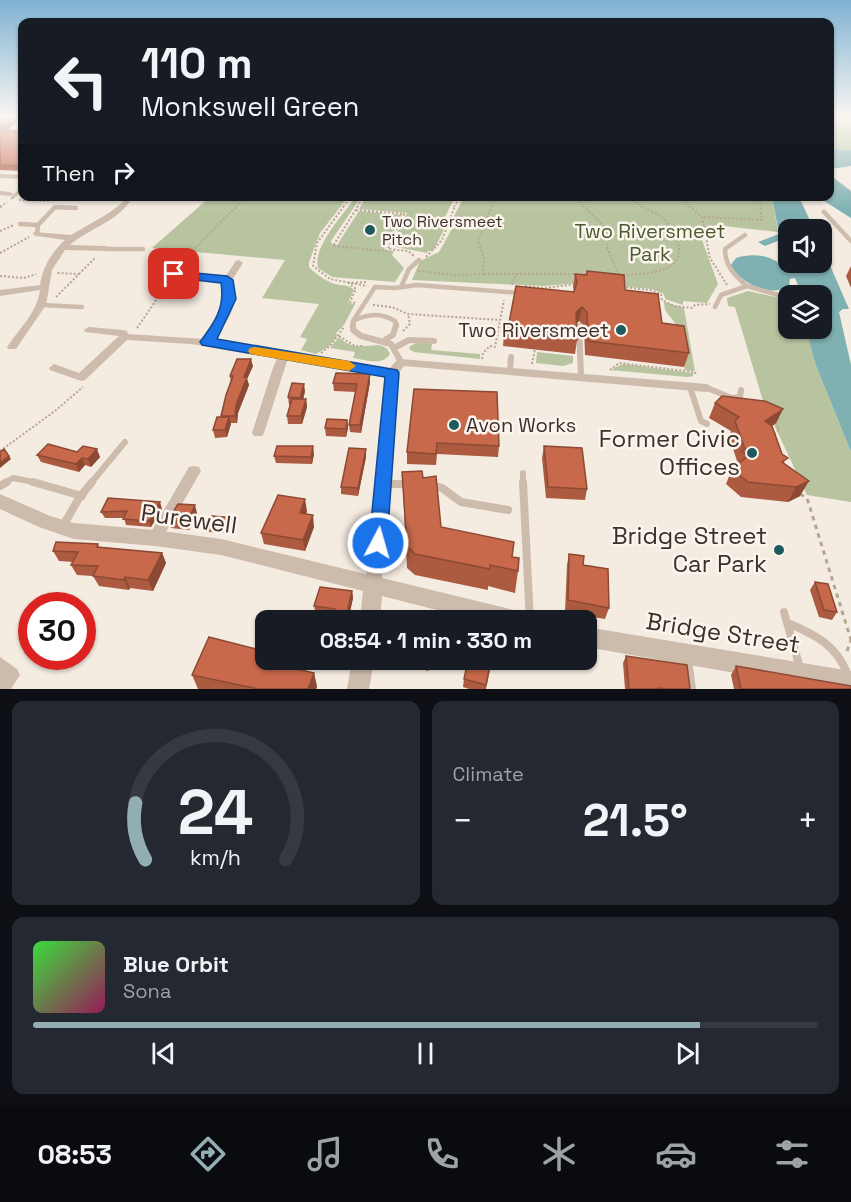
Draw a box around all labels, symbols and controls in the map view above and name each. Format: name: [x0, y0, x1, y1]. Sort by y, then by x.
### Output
text: 110 m: [141, 37, 253, 90]
icon: left: [42, 42, 120, 120]
text: Monkswell Green: [141, 89, 359, 124]
icon: right: [107, 156, 140, 189]
text: Then: [42, 159, 95, 187]
place label: Two Riversmeet Pitch: [382, 211, 503, 250]
park label: Two Riversmeet Park: [575, 218, 725, 267]
map controls: [778, 219, 832, 339]
button: sound: [778, 219, 832, 273]
marker: Two Riversmeet Pitch: [363, 223, 377, 237]
pin: [148, 248, 199, 299]
icon: arrive: [157, 257, 190, 290]
button: layers: [778, 285, 832, 339]
place label: Two Riversmeet: [458, 317, 609, 343]
marker: Two Riversmeet: [614, 323, 628, 337]
place label: Avon Works: [466, 412, 576, 438]
marker: Avon Works: [447, 418, 461, 432]
place label: Former Civic Offices: [599, 423, 740, 482]
marker: Former Civic Offices: [745, 446, 759, 460]
street label: Purewell: [139, 496, 239, 541]
position arrow: [346, 511, 410, 575]
place label: Bridge Street Car Park: [612, 520, 767, 579]
marker: Bridge Street Car Park: [772, 543, 786, 557]
speed limit sign: 30: [18, 592, 96, 670]
street label: Bridge Street: [644, 605, 802, 660]
text: 08:54 · 1 min · 330 m: [320, 626, 532, 654]
text: Climate: [453, 761, 524, 787]
text: 24: [178, 773, 254, 852]
text: 21.5°: [583, 792, 688, 849]
text: −: [453, 800, 473, 842]
text: +: [798, 800, 818, 842]
text: km/h: [190, 844, 241, 871]
text: Blue Orbit: [123, 950, 229, 978]
text: Sona: [123, 978, 171, 1004]
icon: previous: [147, 1037, 180, 1070]
icon: pause: [409, 1037, 442, 1070]
icon: next: [671, 1037, 704, 1070]
icon: directions: [187, 1133, 229, 1175]
icon: music: [304, 1133, 346, 1175]
icon: phone: [421, 1133, 463, 1175]
icon: climate: [538, 1133, 580, 1175]
icon: car: [655, 1133, 697, 1175]
icon: filters: [771, 1133, 813, 1175]
text: 08:53: [37, 1137, 112, 1172]

